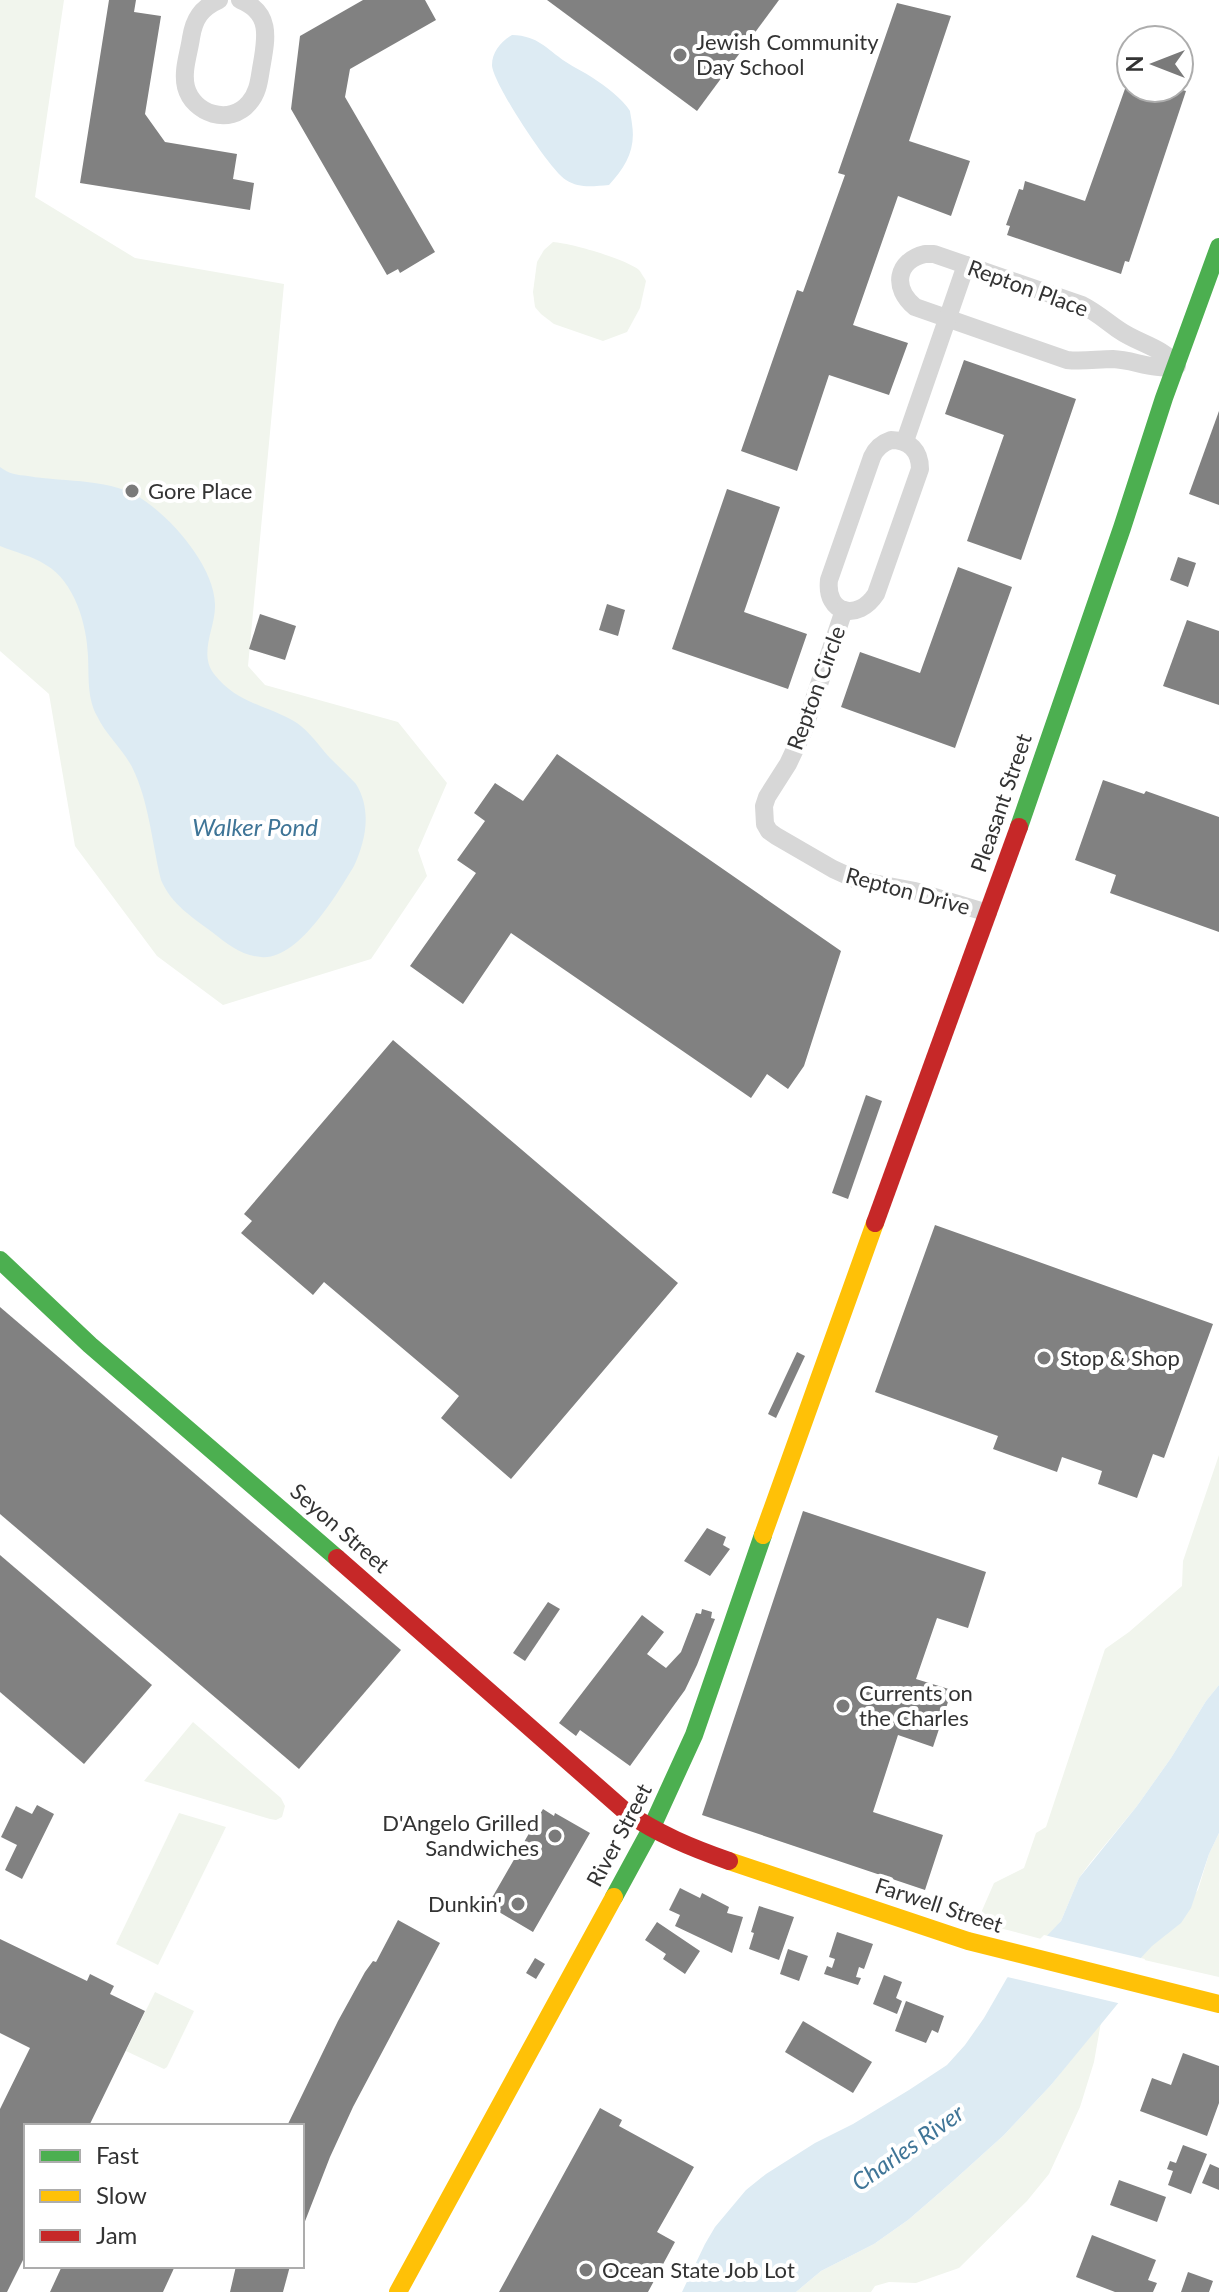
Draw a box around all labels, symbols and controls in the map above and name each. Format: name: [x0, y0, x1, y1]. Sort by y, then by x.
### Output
north arrow: [1115, 24, 1195, 104]
place label: Jewish Community Day School: [696, 28, 879, 80]
marker: Jewish Community Day School: [671, 46, 689, 64]
text: N: [1121, 56, 1148, 72]
street label: Repton Place: [964, 253, 1092, 322]
place label: Gore Place: [148, 477, 252, 504]
marker: Gore Place: [123, 482, 141, 500]
street label: Repton Circle: [781, 622, 850, 753]
street label: Pleasant Street: [964, 730, 1037, 876]
water label: Walker Pond: [192, 812, 318, 841]
street label: Repton Drive: [843, 861, 973, 920]
place label: Stop & Shop: [1060, 1344, 1180, 1371]
marker: Stop & Shop: [1035, 1349, 1053, 1367]
street label: Seyon Street: [285, 1477, 396, 1578]
place label: Currents on the Charles: [859, 1679, 973, 1731]
marker: Currents on the Charles: [834, 1697, 852, 1715]
street label: River Street: [580, 1779, 657, 1891]
place label: D'Angelo Grilled Sandwiches: [382, 1809, 539, 1861]
marker: D'Angelo Grilled Sandwiches: [546, 1827, 564, 1845]
street label: Farwell Street: [872, 1871, 1006, 1938]
place label: Dunkin': [428, 1890, 502, 1917]
marker: Dunkin': [509, 1895, 527, 1913]
water label: Charles River: [845, 2097, 970, 2196]
legend: [24, 2124, 304, 2268]
text: Fast: [96, 2140, 139, 2169]
text: Slow: [96, 2180, 147, 2209]
text: Jam: [96, 2220, 137, 2249]
place label: Ocean State Job Lot: [602, 2256, 795, 2283]
marker: Ocean State Job Lot: [577, 2261, 595, 2279]

